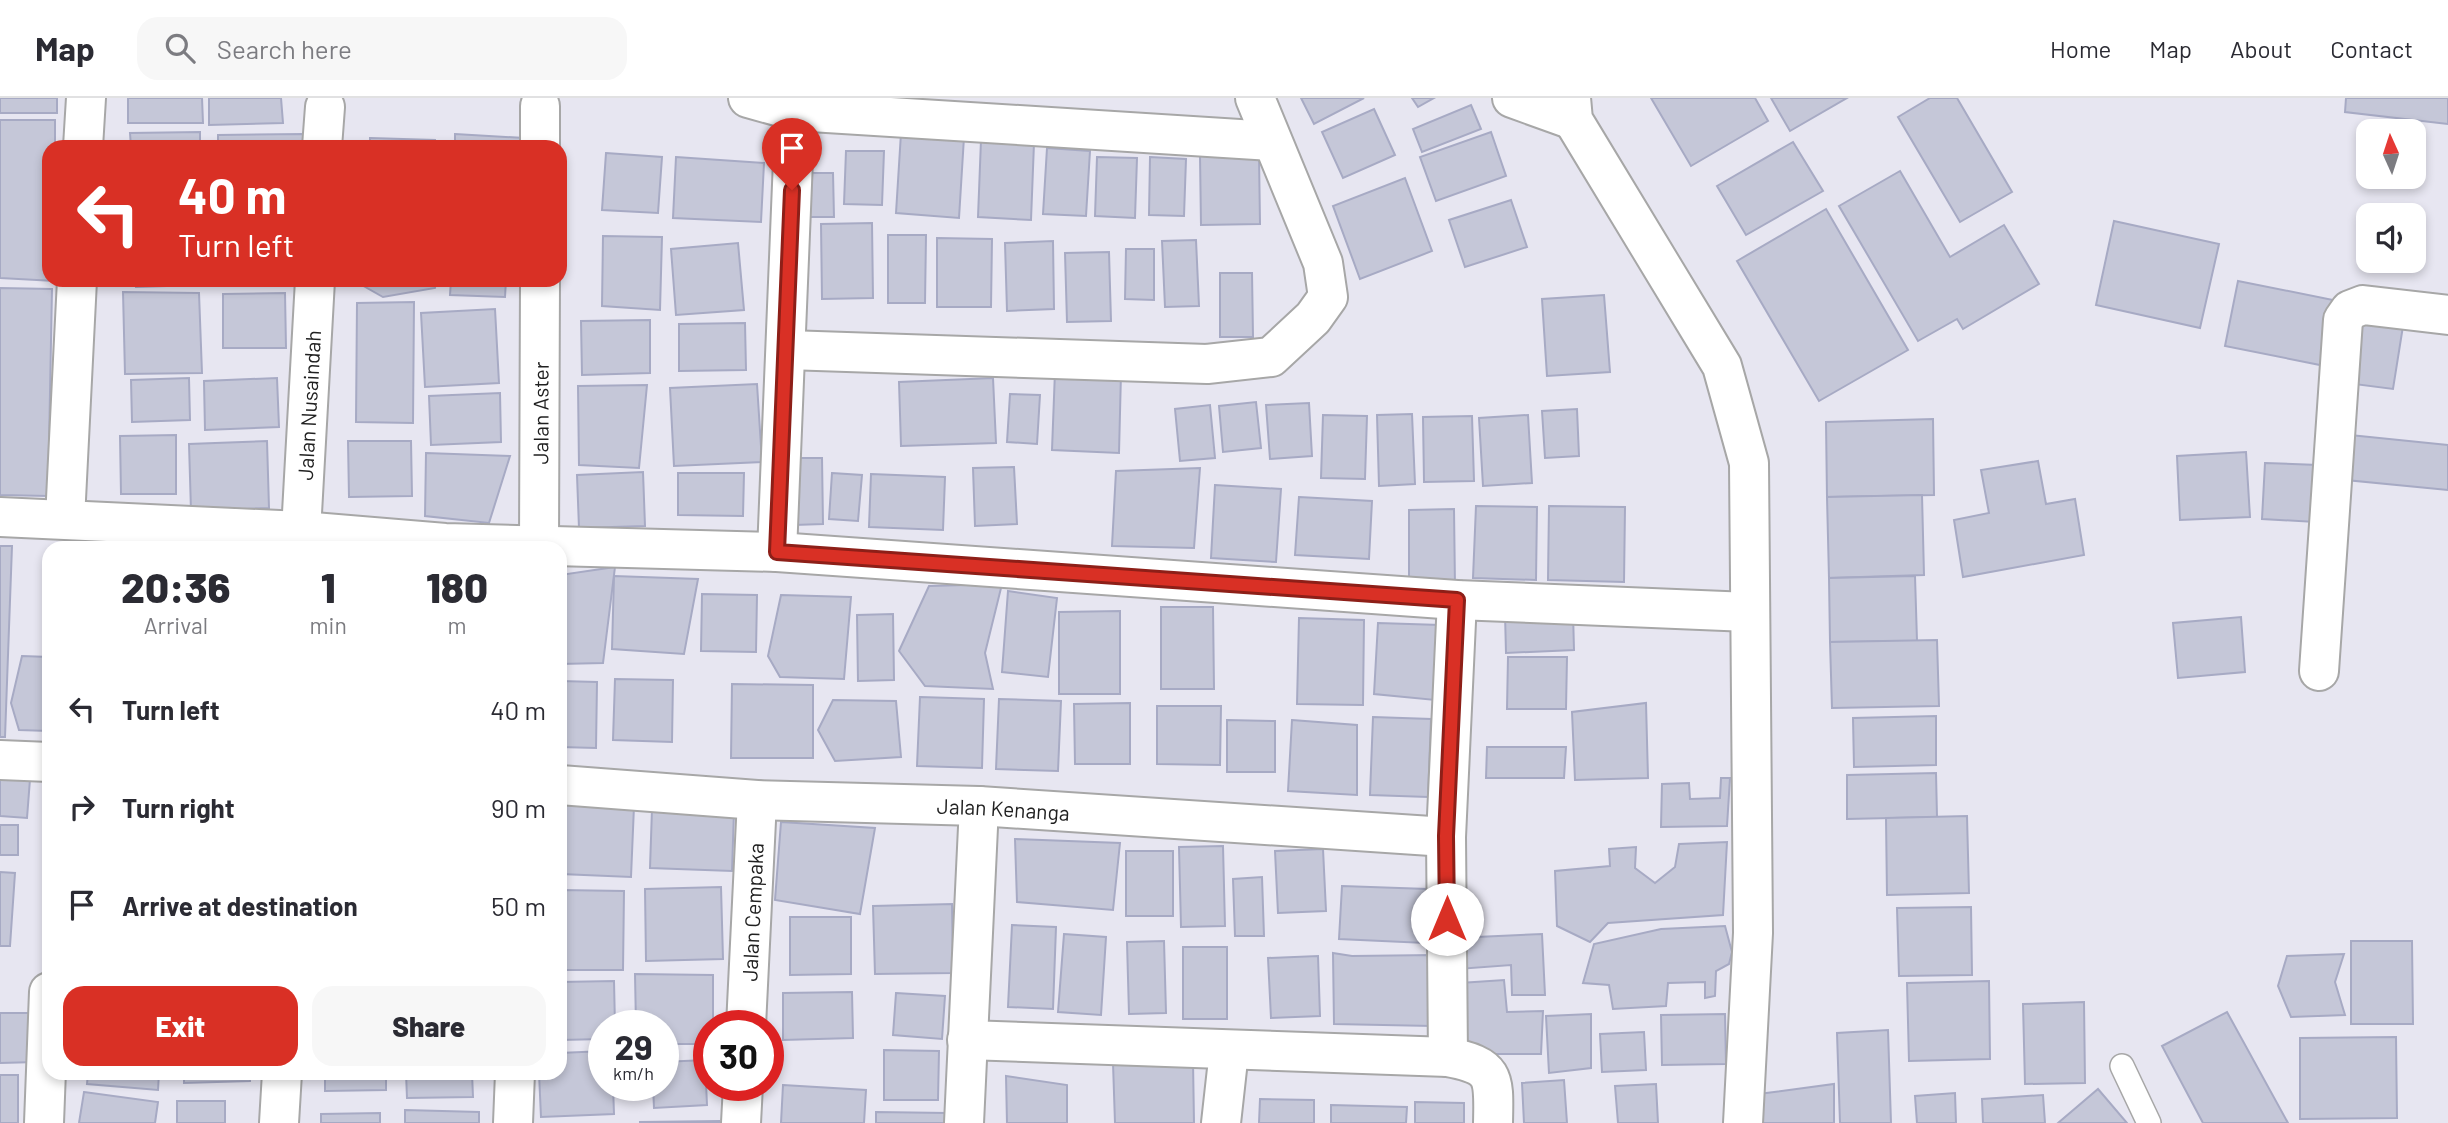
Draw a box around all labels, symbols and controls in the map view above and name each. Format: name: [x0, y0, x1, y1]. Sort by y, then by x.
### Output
search box: [137, 17, 627, 80]
text: Map: [35, 28, 95, 68]
icon: search: [161, 29, 199, 67]
text: Search here: [217, 33, 352, 64]
text: Home: [2050, 34, 2111, 63]
text: Map: [2149, 34, 2192, 63]
text: About: [2230, 34, 2292, 63]
text: Contact: [2330, 34, 2413, 63]
pin: [762, 118, 822, 190]
north arrow: [2356, 119, 2426, 189]
map controls: [2356, 119, 2426, 273]
icon: arrive: [773, 129, 811, 167]
text: 40 m: [178, 165, 286, 224]
icon: left: [63, 168, 154, 259]
button: sound: [2356, 203, 2426, 273]
text: Turn left: [178, 225, 295, 263]
street label: Jalan Nusaindah: [291, 329, 325, 481]
street label: Jalan Aster: [527, 361, 552, 465]
text: 20:36: [121, 561, 231, 611]
text: 1: [321, 561, 336, 611]
text: 180: [426, 561, 488, 611]
text: Arrival: [144, 611, 208, 639]
text: min: [310, 611, 347, 639]
text: m: [447, 611, 466, 639]
icon: left: [63, 690, 101, 728]
text: Turn left: [122, 694, 220, 725]
text: 40 m: [490, 694, 546, 725]
icon: right: [63, 788, 101, 826]
text: Turn right: [122, 792, 235, 823]
text: 90 m: [491, 792, 546, 823]
street label: Jalan Kenanga: [936, 792, 1071, 824]
street label: Jalan Cempaka: [736, 842, 767, 982]
position arrow: [1410, 882, 1484, 956]
icon: arrive: [63, 886, 101, 924]
text: Arrive at destination: [122, 890, 358, 921]
text: 50 m: [491, 890, 546, 921]
button: Exit: [63, 986, 298, 1066]
button: Share: [312, 986, 546, 1066]
speed limit sign: 30: [693, 1010, 784, 1101]
text: 29: [614, 1025, 653, 1067]
text: km/h: [613, 1062, 654, 1084]

